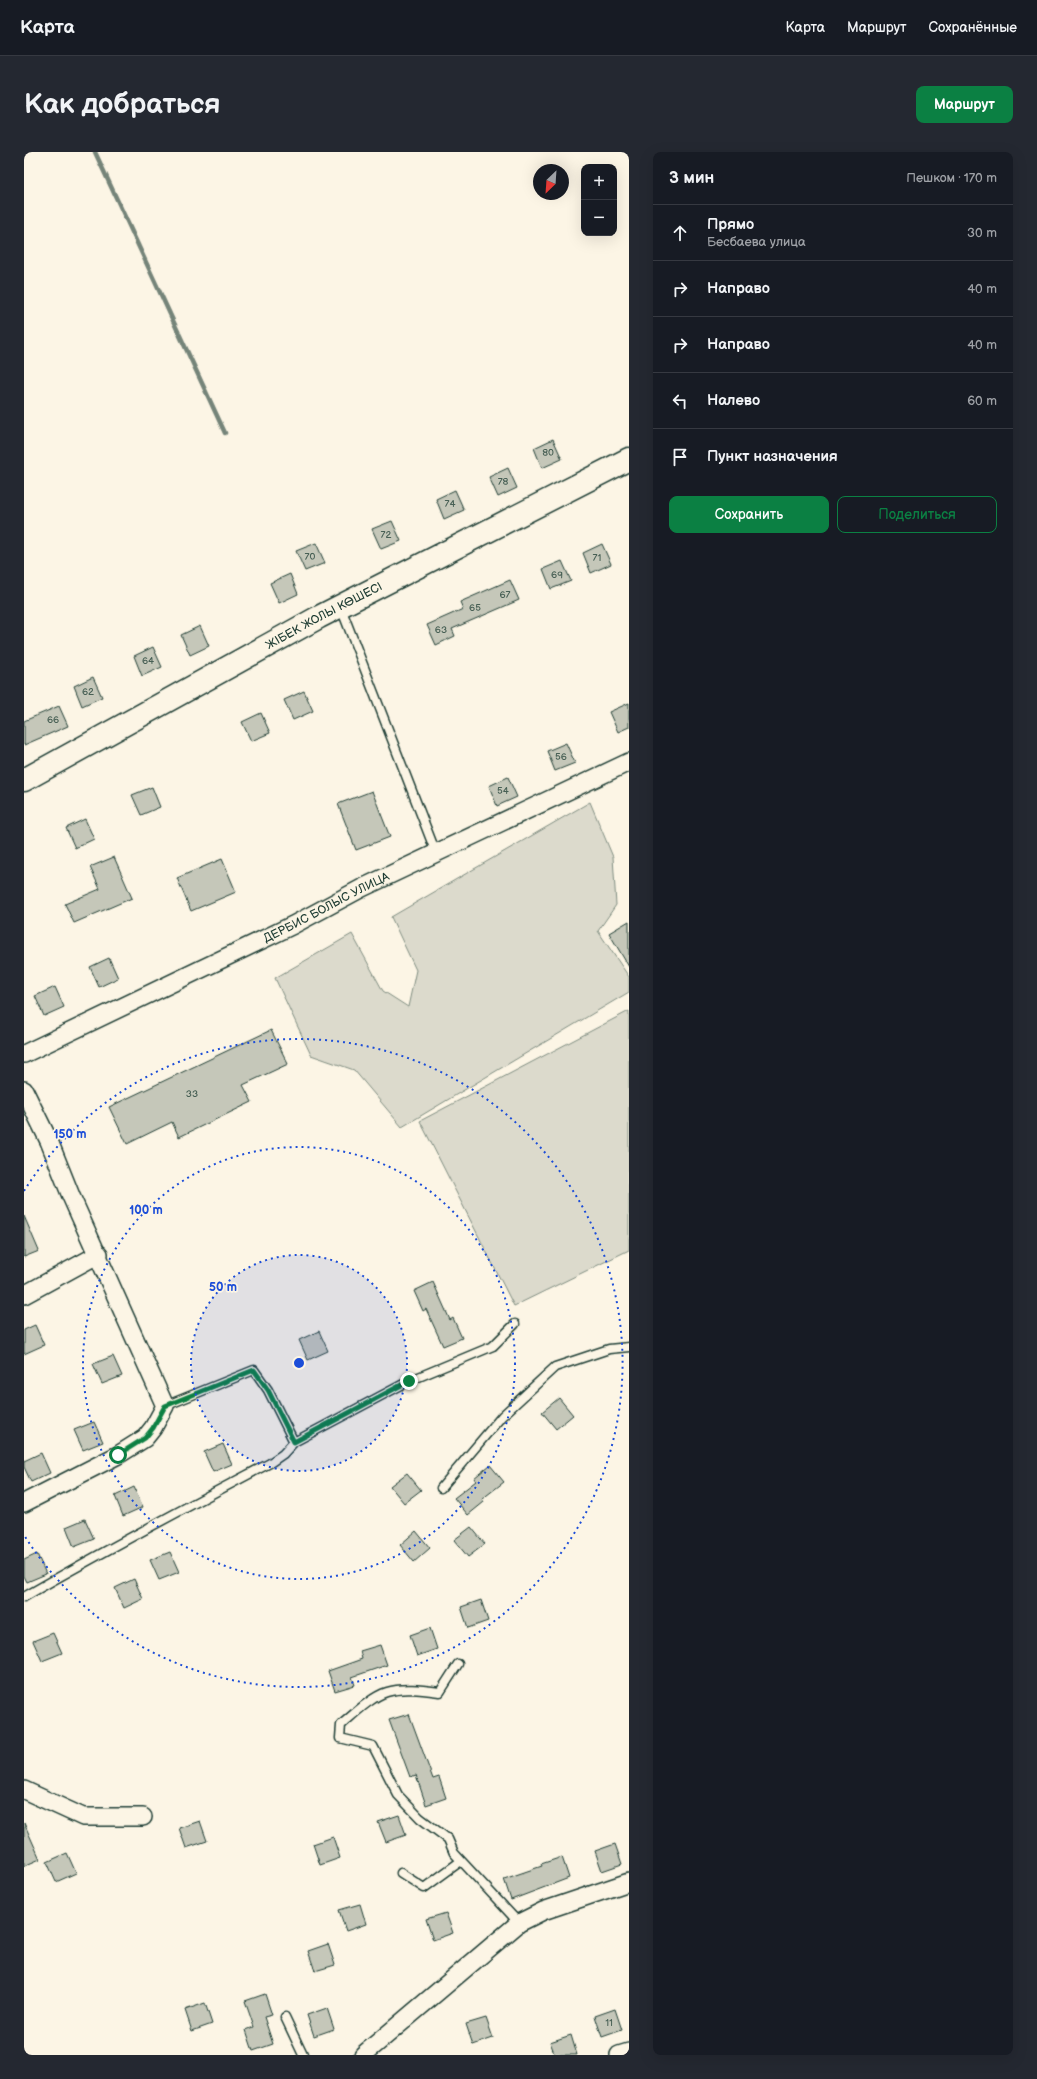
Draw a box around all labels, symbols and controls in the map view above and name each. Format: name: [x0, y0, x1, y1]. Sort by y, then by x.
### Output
text: Карта: [20, 16, 74, 39]
text: Карта: [786, 19, 825, 36]
text: Маршрут: [847, 19, 907, 36]
text: Сохранённые: [929, 19, 1017, 36]
button: Маршрут: [916, 86, 1013, 123]
text: Как добраться: [24, 88, 221, 121]
north arrow: [533, 164, 569, 200]
map controls: [581, 164, 617, 236]
button: +: [581, 164, 617, 200]
text: 3 мин: [669, 168, 714, 188]
text: Пешком · 170 m: [906, 170, 997, 186]
button: −: [581, 200, 617, 236]
text: Прямо: [707, 215, 754, 234]
icon: ahead: [669, 222, 691, 244]
text: 30 m: [967, 225, 997, 241]
text: Бесбаева улица: [707, 234, 806, 250]
icon: right: [669, 278, 691, 300]
text: Направо: [707, 279, 770, 298]
text: 40 m: [967, 281, 997, 297]
icon: right: [669, 334, 691, 356]
text: Направо: [707, 335, 770, 354]
text: 40 m: [967, 337, 997, 353]
icon: left: [669, 390, 691, 412]
text: Налево: [707, 391, 760, 410]
text: 60 m: [967, 393, 997, 409]
icon: arrive: [669, 446, 691, 468]
house number: 80: [542, 447, 554, 459]
text: Пункт назначения: [707, 447, 838, 466]
house number: 78: [498, 476, 509, 488]
button: Сохранить: [669, 496, 829, 533]
button: Поделиться: [837, 496, 997, 533]
house number: 74: [444, 498, 456, 510]
house number: 72: [381, 529, 392, 541]
house number: 70: [305, 551, 316, 563]
house number: 71: [593, 552, 602, 564]
house number: 69: [551, 569, 563, 581]
street label: ЖІБЕК ЖОЛЫ КӨШЕСІ: [263, 579, 385, 652]
house number: 67: [499, 589, 511, 601]
house number: 65: [469, 602, 481, 614]
house number: 63: [435, 624, 447, 636]
house number: 64: [142, 655, 154, 667]
house number: 62: [82, 686, 94, 698]
house number: 66: [47, 714, 59, 726]
house number: 56: [555, 751, 567, 763]
house number: 54: [497, 785, 509, 797]
street label: ДЕРБИС БОЛЫС УЛИЦА: [261, 868, 392, 946]
house number: 33: [186, 1088, 198, 1100]
text: 150 m: [54, 1127, 86, 1142]
text: 100 m: [129, 1203, 163, 1218]
text: 50 m: [209, 1280, 237, 1295]
centre of rings: [292, 1356, 306, 1370]
route end: [400, 1372, 418, 1390]
route start: [109, 1446, 127, 1464]
house number: 11: [605, 2017, 613, 2029]

